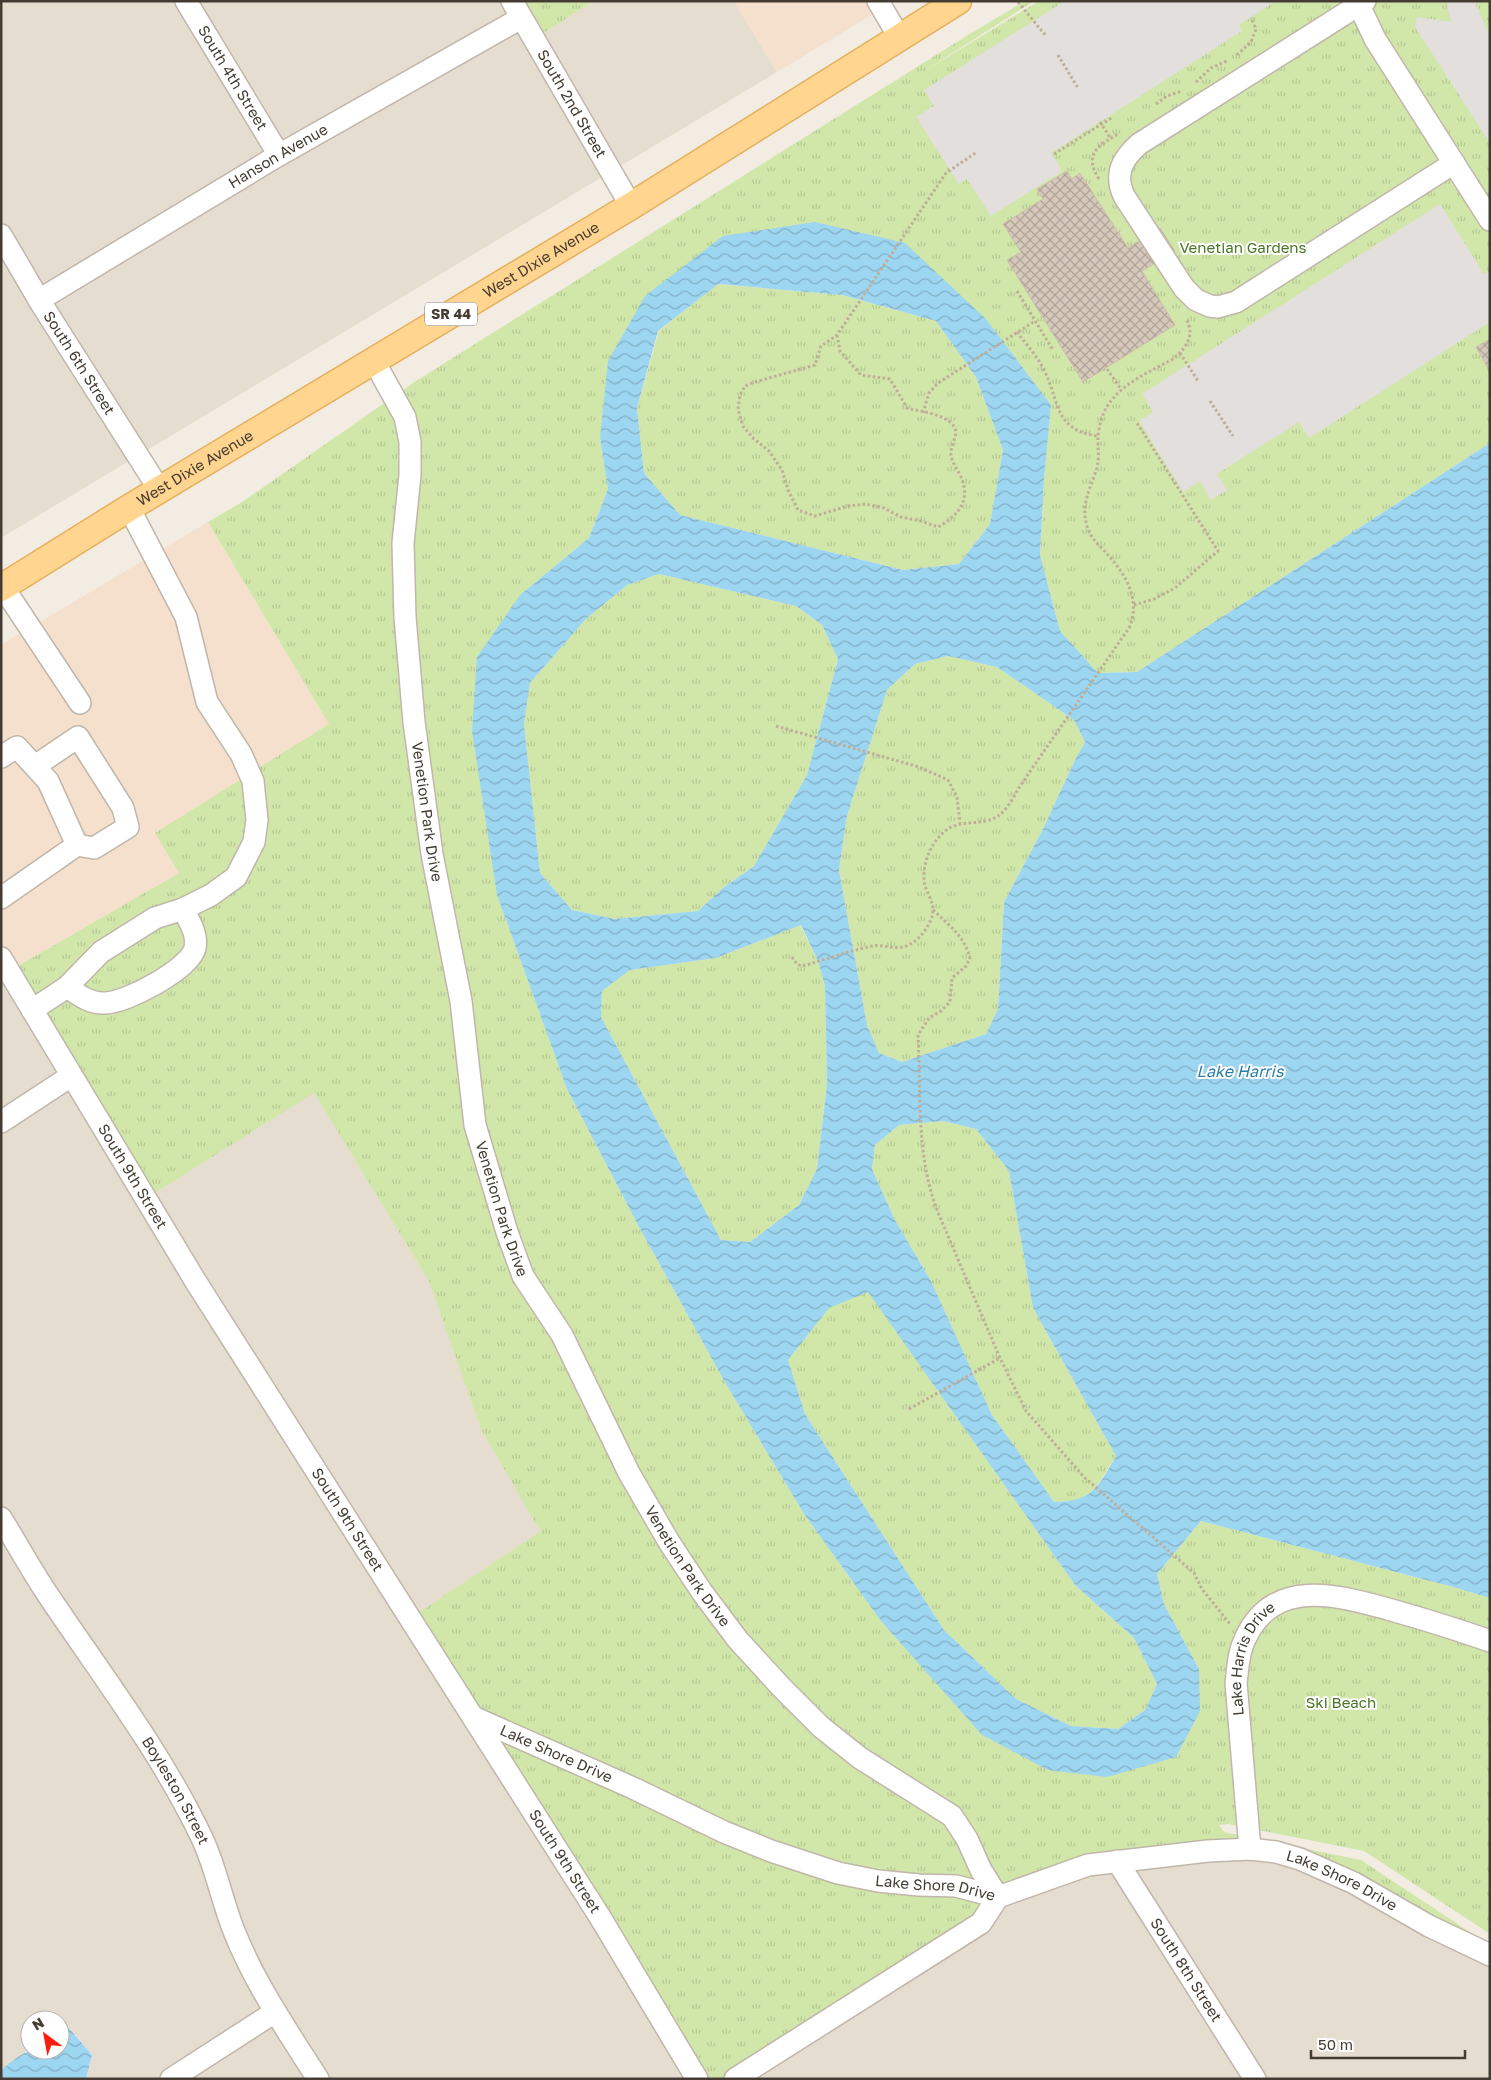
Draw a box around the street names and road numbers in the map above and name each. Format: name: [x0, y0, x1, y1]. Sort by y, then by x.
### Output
street label: South 4th Street: [195, 22, 272, 133]
street label: South 2nd Street: [534, 46, 611, 161]
street label: Hanson Avenue: [225, 119, 331, 192]
street label: West Dixie Avenue: [479, 217, 602, 301]
road number: SR 44: [425, 302, 477, 326]
street label: South 6th Street: [40, 307, 119, 418]
street label: West Dixie Avenue: [133, 425, 256, 509]
street label: Venetion Park Drive: [409, 741, 447, 883]
street label: South 9th Street: [95, 1120, 172, 1232]
street label: Venetion Park Drive: [472, 1139, 533, 1279]
street label: South 9th Street: [309, 1464, 388, 1574]
street label: Venetion Park Drive: [642, 1502, 735, 1630]
street label: Lake Harris Drive: [1226, 1597, 1278, 1717]
street label: Lake Shore Drive: [498, 1720, 616, 1786]
street label: Boyleston Street: [139, 1733, 214, 1847]
street label: South 9th Street: [526, 1806, 605, 1916]
street label: Lake Shore Drive: [1284, 1846, 1401, 1914]
street label: Lake Shore Drive: [875, 1871, 998, 1904]
street label: South 8th Street: [1147, 1914, 1226, 2025]

